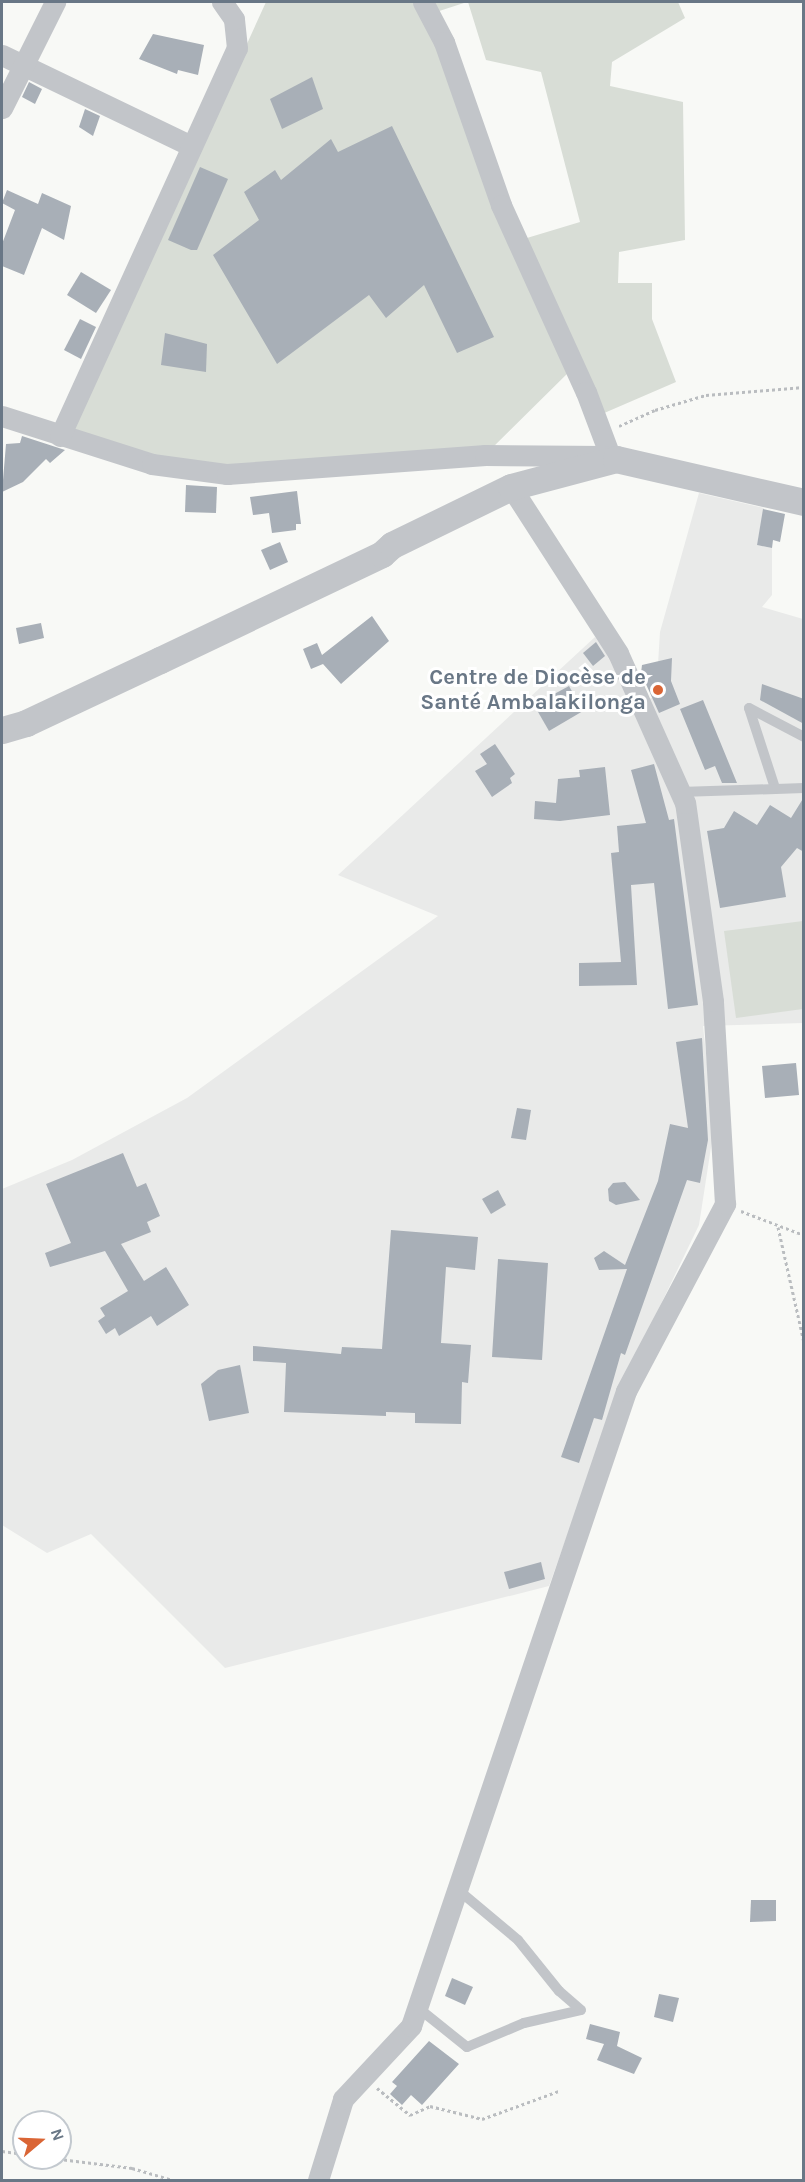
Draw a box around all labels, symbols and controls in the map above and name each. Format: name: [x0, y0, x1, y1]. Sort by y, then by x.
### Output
place label: Centre de Diocèse de Santé Ambalakilonga: [420, 664, 646, 716]
marker: Centre de Diocèse de Santé Ambalakilonga: [651, 683, 665, 697]
north arrow: [12, 2110, 72, 2170]
text: N: [47, 2126, 68, 2143]

